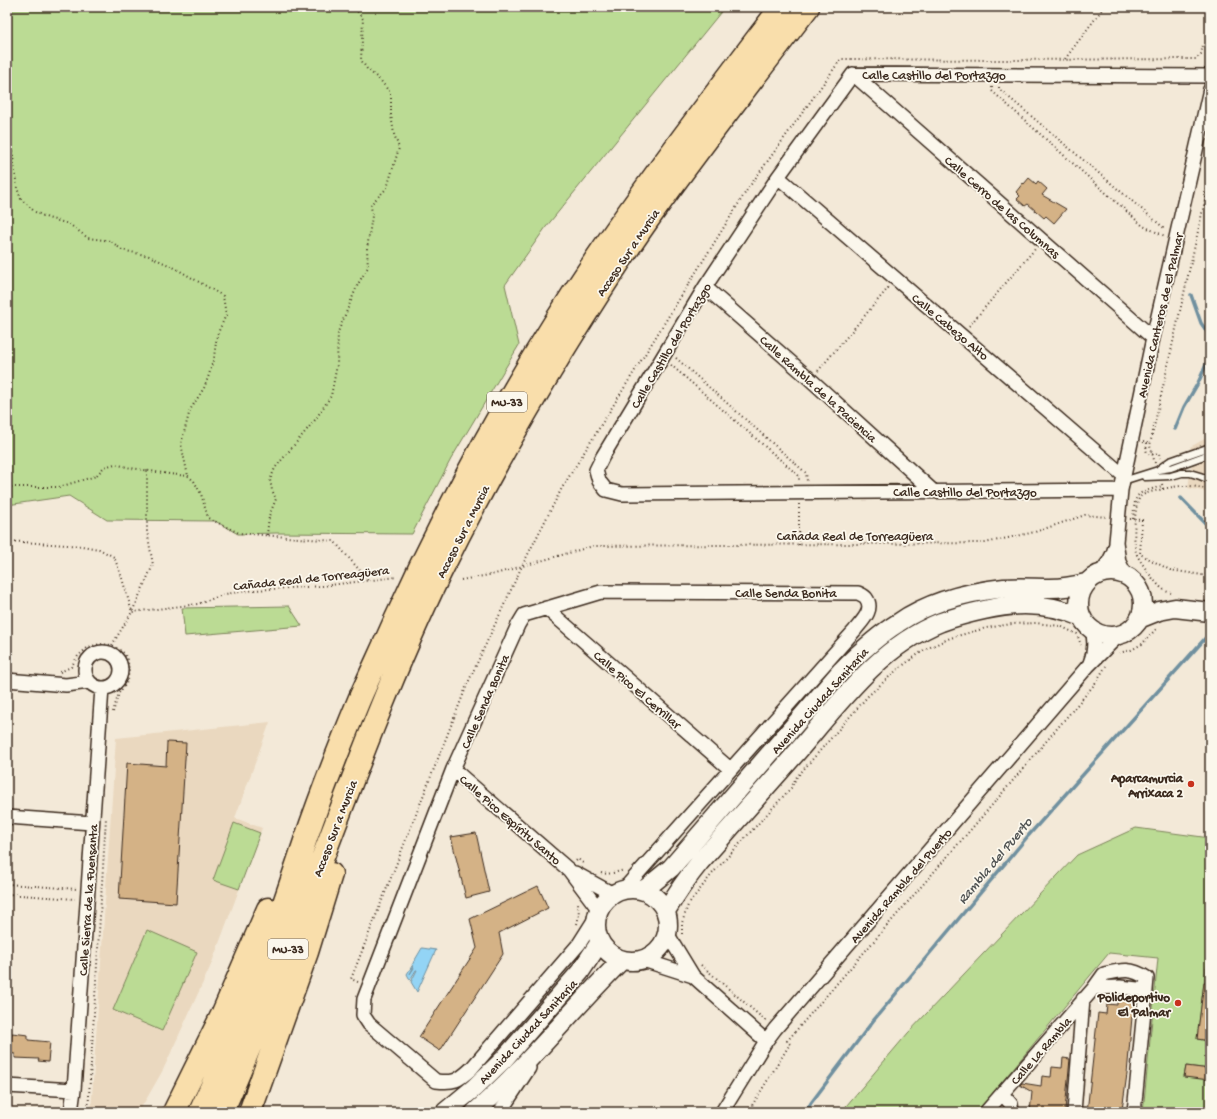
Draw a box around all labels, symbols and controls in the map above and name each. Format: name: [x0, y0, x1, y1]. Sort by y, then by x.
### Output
street label: Calle Castillo del Portazgo: [862, 69, 1006, 84]
street label: Calle Cerro de las Columnas: [941, 154, 1063, 263]
street label: Acceso Sur a Murcia: [594, 206, 664, 300]
street label: Avenida Canteros de El Palmar: [1135, 230, 1188, 399]
street label: Calle Castillo del Portazgo: [629, 281, 716, 412]
street label: Calle Cabezo Alto: [908, 291, 991, 365]
street label: Calle Rambla de la Paciencia: [756, 333, 880, 447]
road number: MU-33: [487, 392, 527, 412]
street label: Acceso Sur a Murcia: [434, 483, 494, 581]
street label: Calle Castillo del Portazgo: [893, 486, 1037, 501]
street label: Cañada Real de Torreagüera: [777, 530, 934, 545]
street label: Cañada Real de Torreagüera: [233, 564, 391, 595]
street label: Calle Senda Bonita: [735, 587, 838, 602]
street label: Avenida Ciudad Sanitaria: [769, 645, 873, 758]
street label: Calle Pico El Cerrillar: [589, 649, 684, 734]
street label: Calle Senda Bonita: [459, 652, 514, 751]
place label: Aparcamurcia Arrixaca 2: [1110, 772, 1184, 802]
street label: Calle Pico Espíritu Santo: [456, 773, 563, 869]
street label: Acceso Sur a Murcia: [311, 778, 362, 879]
marker: Aparcamurcia Arrixaca 2: [1186, 779, 1196, 789]
water label: Rambla del Puerto: [955, 814, 1038, 908]
street label: Calle Sierra de la Fuensanta: [77, 823, 102, 976]
street label: Avenida Rambla del Puerto: [848, 826, 956, 947]
road number: MU-33: [268, 939, 308, 959]
street label: Avenida Ciudad Sanitaria: [476, 977, 582, 1088]
place label: Polideportivo El Palmar: [1097, 991, 1171, 1021]
marker: Polideportivo El Palmar: [1173, 998, 1183, 1008]
street label: Calle La Rambla: [1008, 1014, 1076, 1089]

